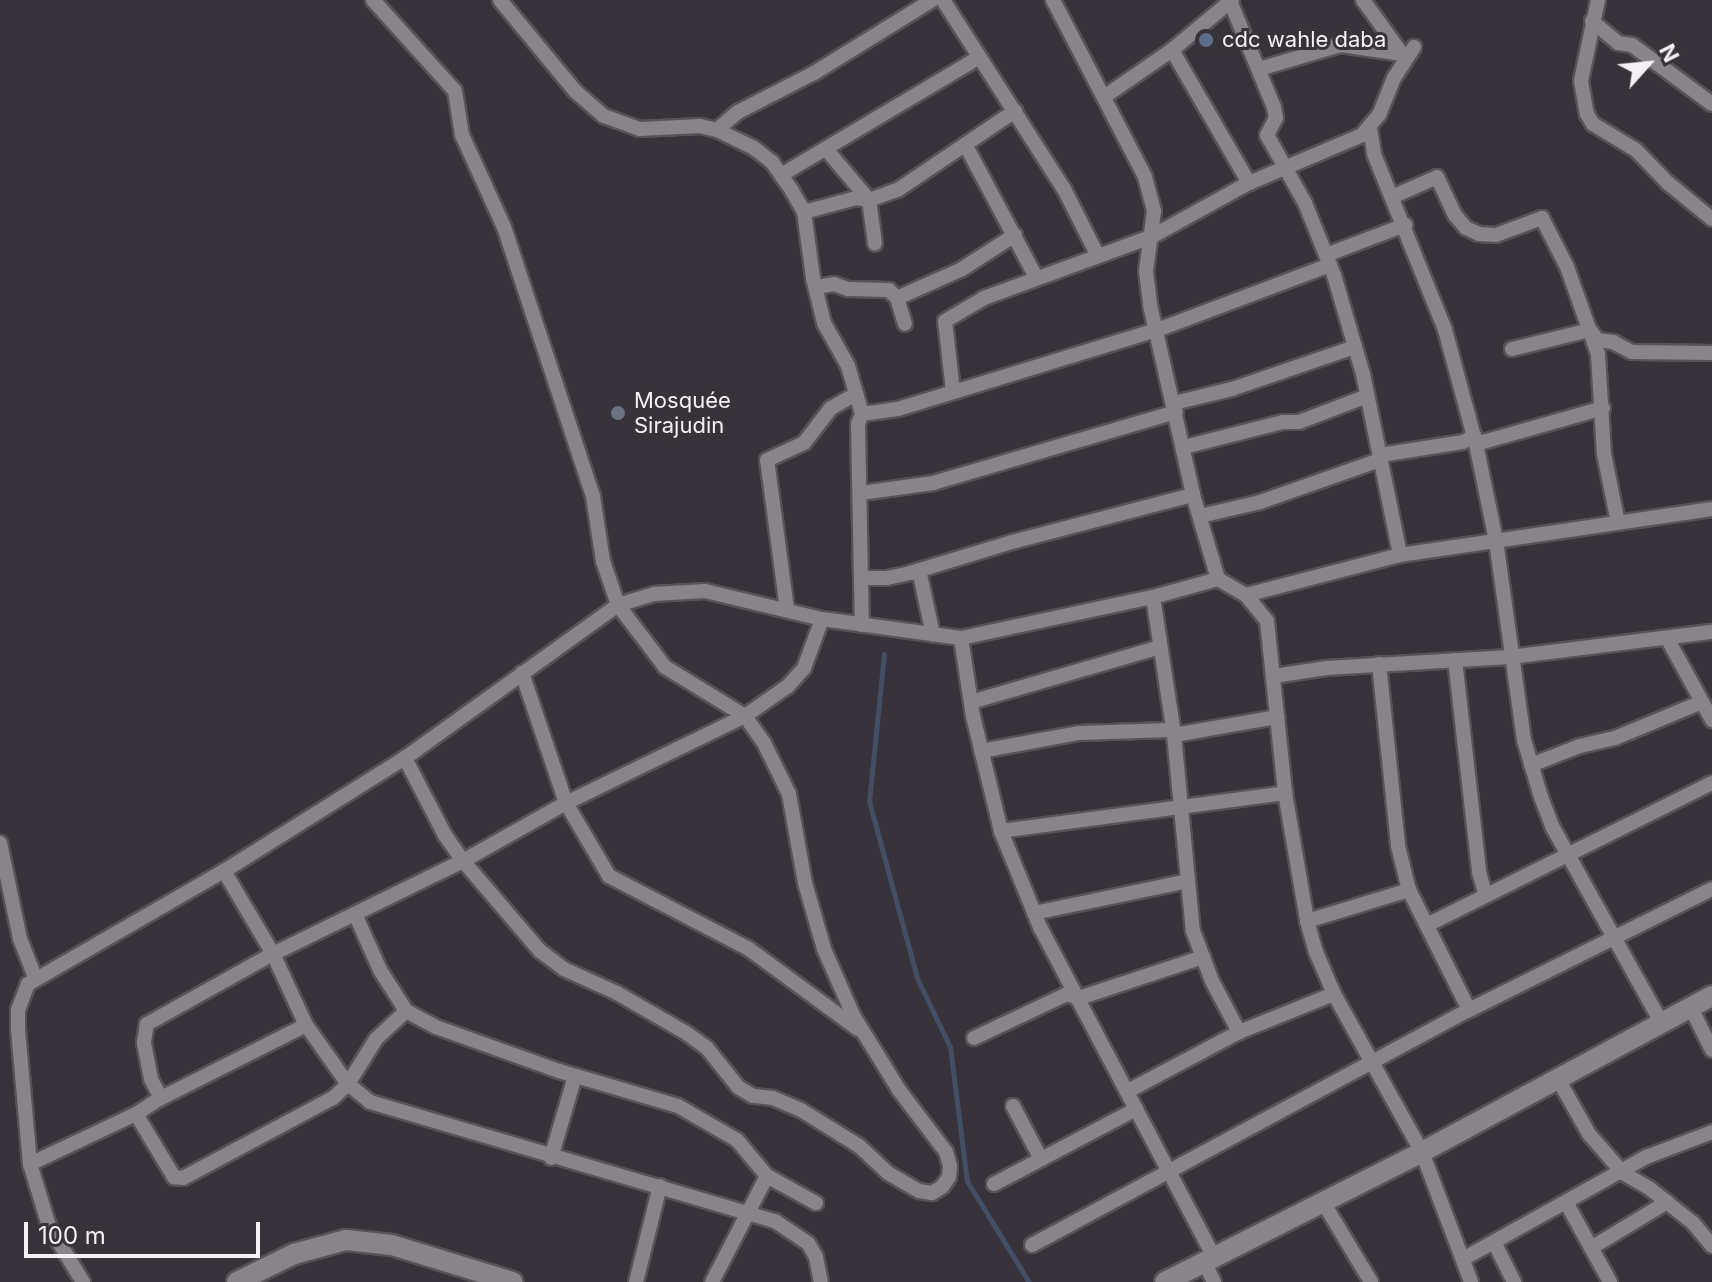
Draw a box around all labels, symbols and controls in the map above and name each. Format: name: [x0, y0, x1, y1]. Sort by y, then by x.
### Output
north arrow: [1608, 24, 1688, 104]
place label: cdc wahle daba: [1222, 27, 1386, 53]
marker: cdc wahle daba: [1197, 31, 1215, 49]
text: N: [1654, 40, 1685, 66]
place label: Mosquée Sirajudin: [634, 387, 731, 438]
marker: Mosquée Sirajudin: [609, 404, 627, 422]
scale bar: [28, 1206, 264, 1256]
text: 100 m: [38, 1221, 106, 1250]

